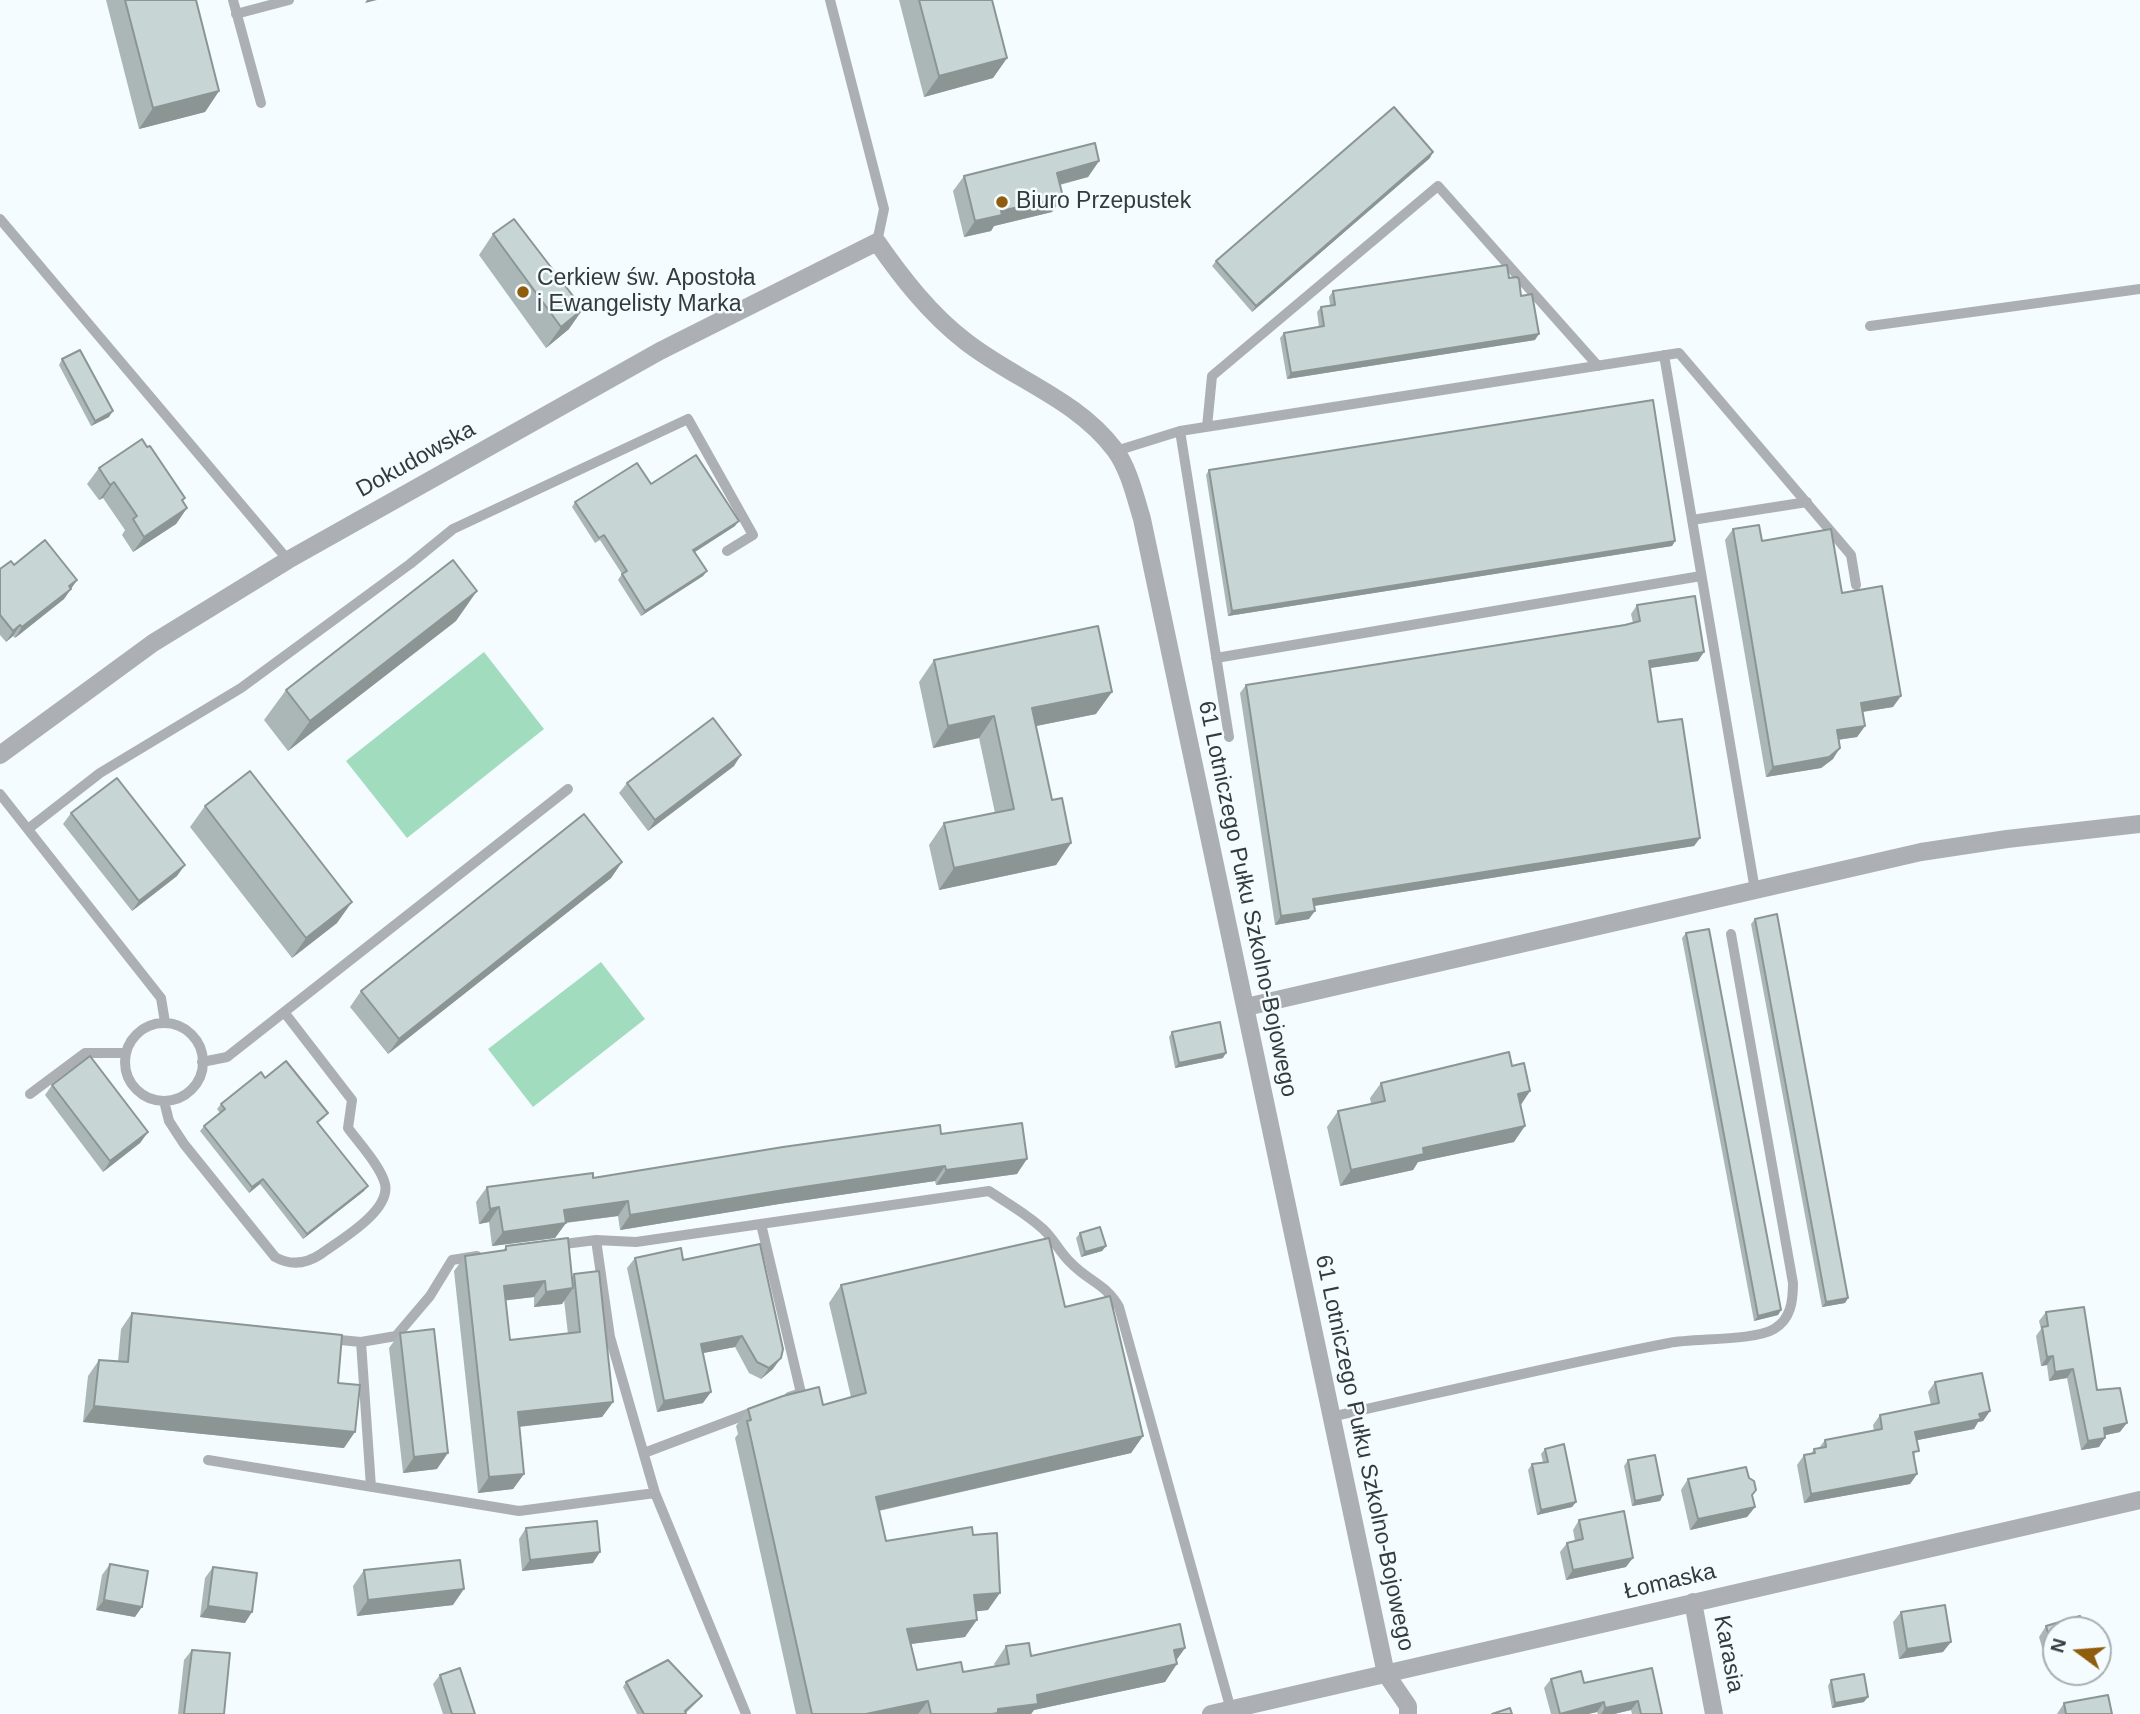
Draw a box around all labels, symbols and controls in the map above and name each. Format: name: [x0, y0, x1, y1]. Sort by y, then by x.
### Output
place label: Biuro Przepustek: [1016, 188, 1191, 216]
marker: Biuro Przepustek: [994, 194, 1010, 210]
place label: Cerkiew św. Apostoła i Ewangelisty Marka: [537, 265, 756, 319]
marker: Cerkiew św. Apostoła i Ewangelisty Marka: [515, 284, 531, 300]
street label: Dokudowska: [352, 416, 480, 504]
street label: 61 Lotniczego Pułku Szkolno-Bojowego: [1191, 699, 1303, 1099]
street label: 61 Lotniczego Pułku Szkolno-Bojowego: [1308, 1253, 1420, 1653]
street label: Łomaska: [1621, 1558, 1719, 1606]
street label: Karasia: [1707, 1613, 1749, 1695]
north arrow: [2042, 1616, 2112, 1686]
text: N: [2046, 1636, 2070, 1655]

